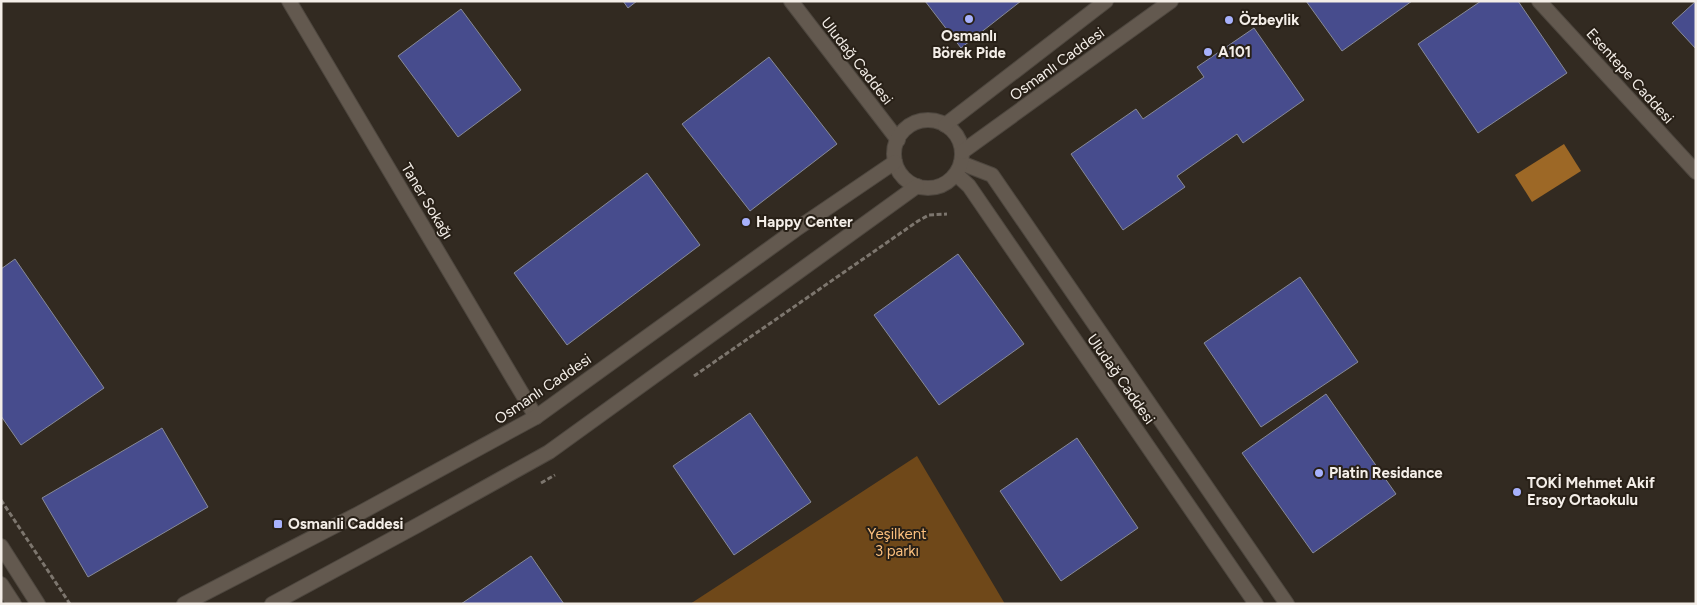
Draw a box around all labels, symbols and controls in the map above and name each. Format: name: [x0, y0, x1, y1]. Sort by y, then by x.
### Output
place label: Özbeylik: [1239, 10, 1299, 29]
marker: Osmanlı Börek Pide: [963, 13, 975, 25]
street label: Uludağ Caddesi: [817, 14, 897, 108]
marker: Özbeylik: [1223, 14, 1235, 26]
street label: Osmanlı Caddesi: [1006, 24, 1108, 104]
street label: Esentepe Caddesi: [1583, 25, 1677, 127]
place label: Osmanlı Börek Pide: [932, 27, 1007, 62]
place label: A101: [1218, 43, 1251, 61]
marker: A101: [1202, 46, 1214, 58]
street label: Taner Sokağı: [397, 160, 457, 242]
place label: Happy Center: [756, 213, 853, 231]
marker: Happy Center: [740, 216, 752, 228]
street label: Uludağ Caddesi: [1083, 330, 1159, 428]
street label: Osmanlı Caddesi: [491, 350, 595, 428]
place label: Platin Residance: [1329, 464, 1443, 482]
marker: Platin Residance: [1313, 467, 1325, 479]
place label: TOKİ Mehmet Akif Ersoy Ortaokulu: [1527, 473, 1655, 509]
marker: TOKİ Mehmet Akif Ersoy Ortaokulu: [1511, 486, 1523, 498]
place label: Osmanli Caddesi: [288, 515, 404, 533]
marker: Osmanli Caddesi: [272, 518, 284, 530]
park label: Yeşilkent 3 parkı: [867, 525, 927, 560]

